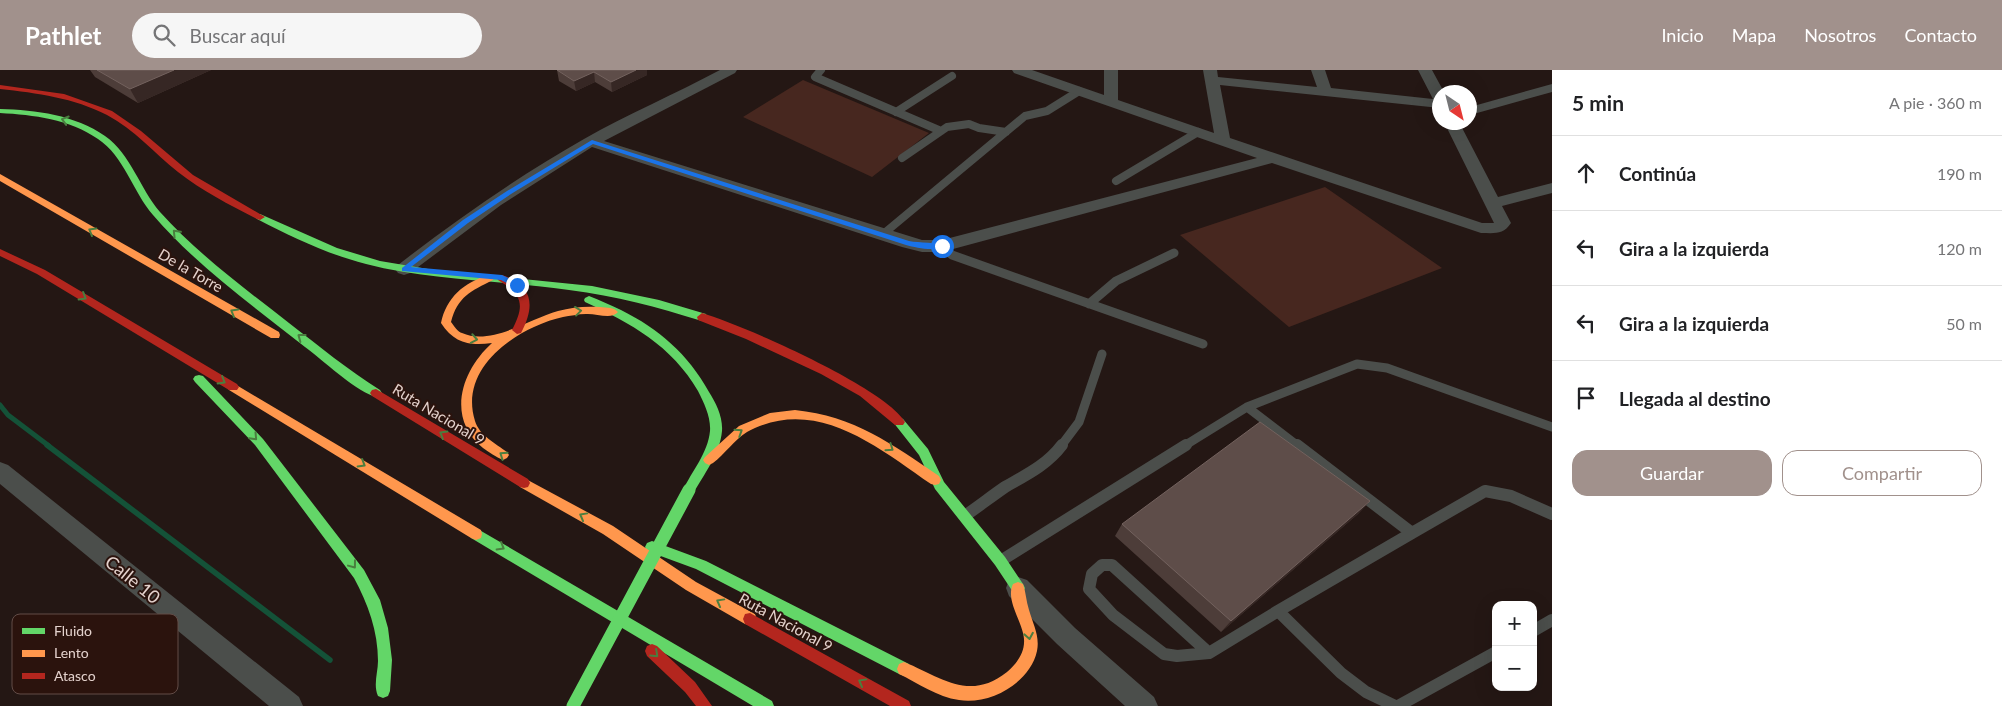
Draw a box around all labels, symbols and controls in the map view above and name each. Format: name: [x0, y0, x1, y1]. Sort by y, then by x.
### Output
search box: [132, 13, 482, 58]
text: Pathlet: [25, 21, 102, 50]
icon: search: [150, 21, 178, 49]
text: Buscar aquí: [190, 24, 286, 47]
text: Inicio: [1661, 24, 1704, 46]
text: Mapa: [1732, 24, 1776, 46]
text: Nosotros: [1804, 24, 1876, 46]
text: Contacto: [1904, 24, 1977, 46]
north arrow: [1432, 85, 1477, 130]
text: 5 min: [1572, 90, 1624, 115]
text: A pie · 360 m: [1889, 93, 1982, 112]
one-way arrow: [61, 116, 70, 126]
icon: ahead: [1572, 159, 1600, 187]
text: Continúa: [1619, 162, 1696, 185]
text: 190 m: [1937, 164, 1982, 183]
one-way arrow: [89, 228, 98, 238]
one-way arrow: [173, 230, 182, 239]
icon: left: [1572, 234, 1600, 262]
route start: [931, 235, 954, 258]
text: Gira a la izquierda: [1619, 237, 1769, 260]
text: 120 m: [1937, 239, 1982, 258]
street label: De la Torre: [156, 244, 227, 296]
route end: [506, 274, 529, 297]
one-way arrow: [77, 291, 86, 301]
one-way arrow: [575, 306, 583, 317]
one-way arrow: [230, 308, 239, 318]
icon: left: [1572, 309, 1600, 337]
text: Gira a la izquierda: [1619, 312, 1769, 335]
text: 50 m: [1946, 314, 1982, 333]
one-way arrow: [297, 334, 307, 343]
one-way arrow: [469, 334, 478, 344]
one-way arrow: [217, 375, 226, 385]
street label: Ruta Nacional 9: [390, 380, 488, 448]
icon: arrive: [1572, 384, 1600, 412]
text: Llegada al destino: [1619, 387, 1771, 410]
one-way arrow: [733, 429, 743, 438]
one-way arrow: [439, 430, 448, 440]
one-way arrow: [248, 431, 257, 440]
one-way arrow: [884, 442, 893, 451]
button: Guardar: [1572, 450, 1772, 496]
button: Compartir: [1782, 450, 1982, 496]
one-way arrow: [499, 452, 509, 461]
one-way arrow: [356, 458, 365, 468]
one-way arrow: [579, 512, 588, 522]
one-way arrow: [496, 541, 505, 551]
street label: Calle 10: [101, 550, 165, 608]
one-way arrow: [347, 560, 356, 569]
street label: Ruta Nacional 9: [736, 589, 836, 655]
one-way arrow: [717, 598, 726, 608]
map controls: [1492, 601, 1537, 691]
button: +: [1492, 601, 1537, 646]
legend: [12, 614, 178, 694]
text: Fluido: [54, 622, 92, 639]
one-way arrow: [1023, 631, 1033, 640]
text: Lento: [54, 644, 89, 661]
button: −: [1492, 646, 1537, 691]
one-way arrow: [650, 648, 659, 657]
text: Atasco: [54, 667, 96, 684]
one-way arrow: [858, 678, 867, 688]

